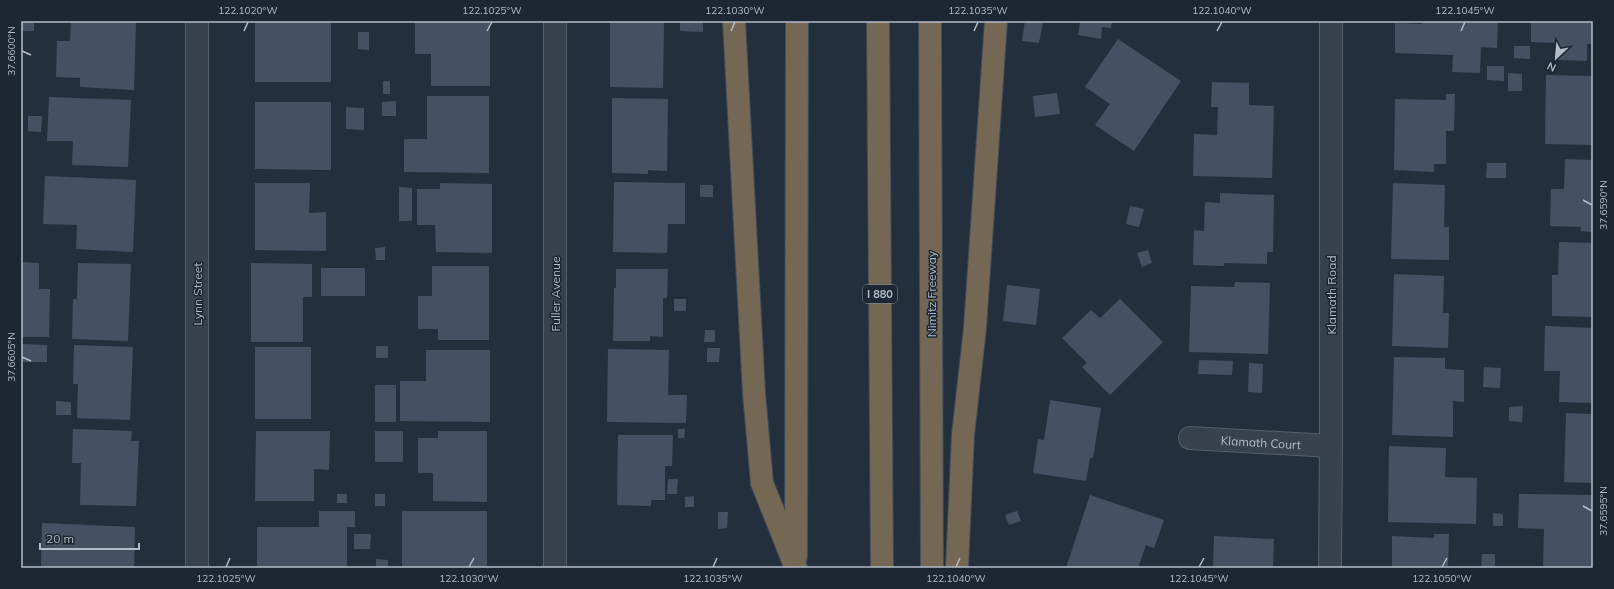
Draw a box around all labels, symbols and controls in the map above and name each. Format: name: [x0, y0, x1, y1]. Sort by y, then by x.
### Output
text: 122.1020°W: [218, 4, 278, 17]
text: 122.1025°W: [462, 4, 522, 17]
text: 122.1030°W: [705, 4, 765, 17]
text: 122.1035°W: [948, 4, 1008, 17]
text: 122.1040°W: [1192, 4, 1252, 17]
text: 122.1045°W: [1435, 4, 1495, 17]
text: 37.6600°N: [5, 26, 18, 76]
north arrow: [1536, 38, 1576, 78]
text: N: [1545, 59, 1558, 75]
text: 37.6590°N: [1597, 180, 1610, 230]
street label: Nimitz Freeway: [924, 250, 939, 337]
street label: Klamath Road: [1324, 255, 1339, 335]
street label: Fuller Avenue: [548, 256, 563, 332]
street label: Lynn Street: [190, 263, 205, 325]
road number: I 880: [863, 285, 897, 303]
text: 37.6605°N: [5, 332, 18, 382]
street label: Klamath Court: [1220, 432, 1301, 452]
text: 37.6595°N: [1597, 486, 1610, 536]
scale bar: [40, 525, 139, 551]
text: 20 m: [46, 531, 74, 546]
text: 122.1025°W: [196, 572, 256, 585]
text: 122.1030°W: [439, 572, 499, 585]
text: 122.1035°W: [683, 572, 743, 585]
text: 122.1040°W: [926, 572, 986, 585]
text: 122.1045°W: [1169, 572, 1229, 585]
text: 122.1050°W: [1412, 572, 1472, 585]

